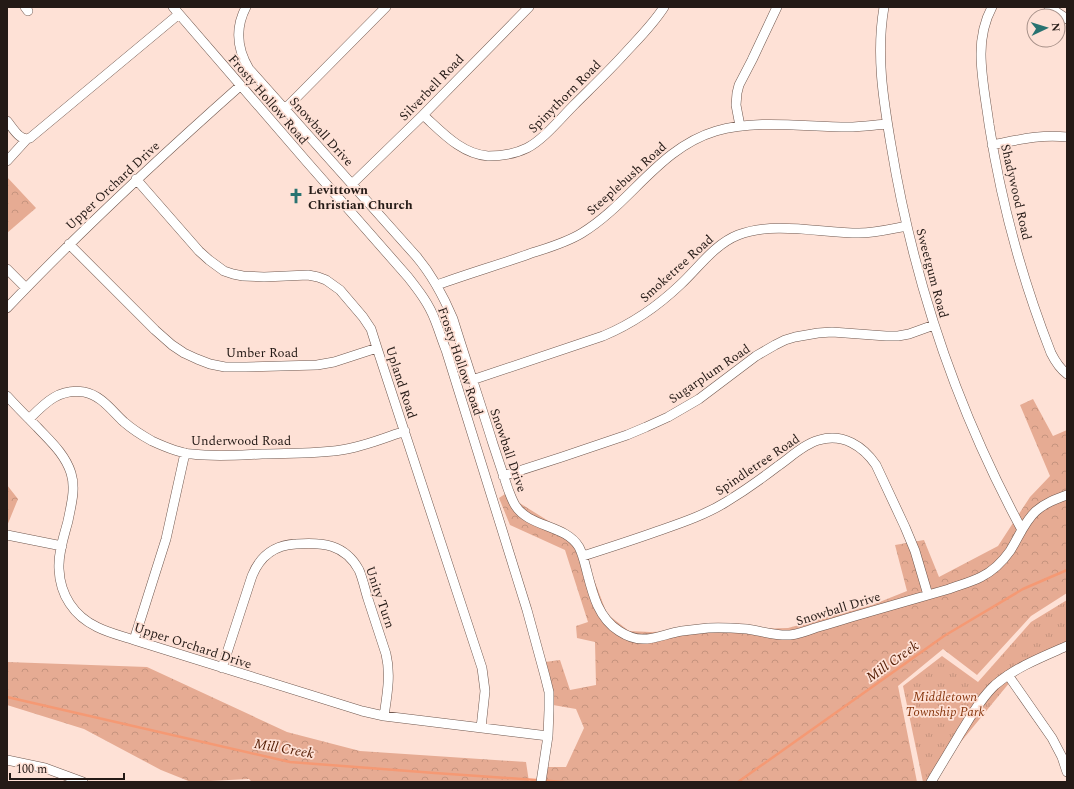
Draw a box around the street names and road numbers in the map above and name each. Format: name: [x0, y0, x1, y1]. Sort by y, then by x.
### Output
street label: Frosty Hollow Road: [223, 50, 313, 149]
street label: Silverbell Road: [395, 50, 469, 126]
street label: Spinythorn Road: [524, 56, 606, 138]
street label: Snowball Drive: [284, 92, 358, 171]
street label: Upper Orchard Drive: [61, 136, 164, 235]
street label: Steeplebush Road: [582, 137, 671, 220]
street label: Shadywood Road: [995, 142, 1037, 242]
street label: Sweetgum Road: [910, 226, 954, 320]
street label: Smoketree Road: [635, 230, 718, 307]
street label: Frosty Hollow Road: [432, 304, 488, 418]
street label: Sugarplum Road: [665, 339, 754, 409]
street label: Umber Road: [226, 343, 298, 363]
street label: Upland Road: [380, 343, 422, 421]
street label: Snowball Drive: [484, 406, 532, 495]
street label: Spindletree Road: [711, 429, 804, 501]
street label: Underwood Road: [191, 431, 291, 451]
street label: Unity Turn: [360, 564, 400, 632]
street label: Snowball Drive: [793, 587, 883, 631]
street label: Upper Orchard Drive: [131, 617, 254, 674]

